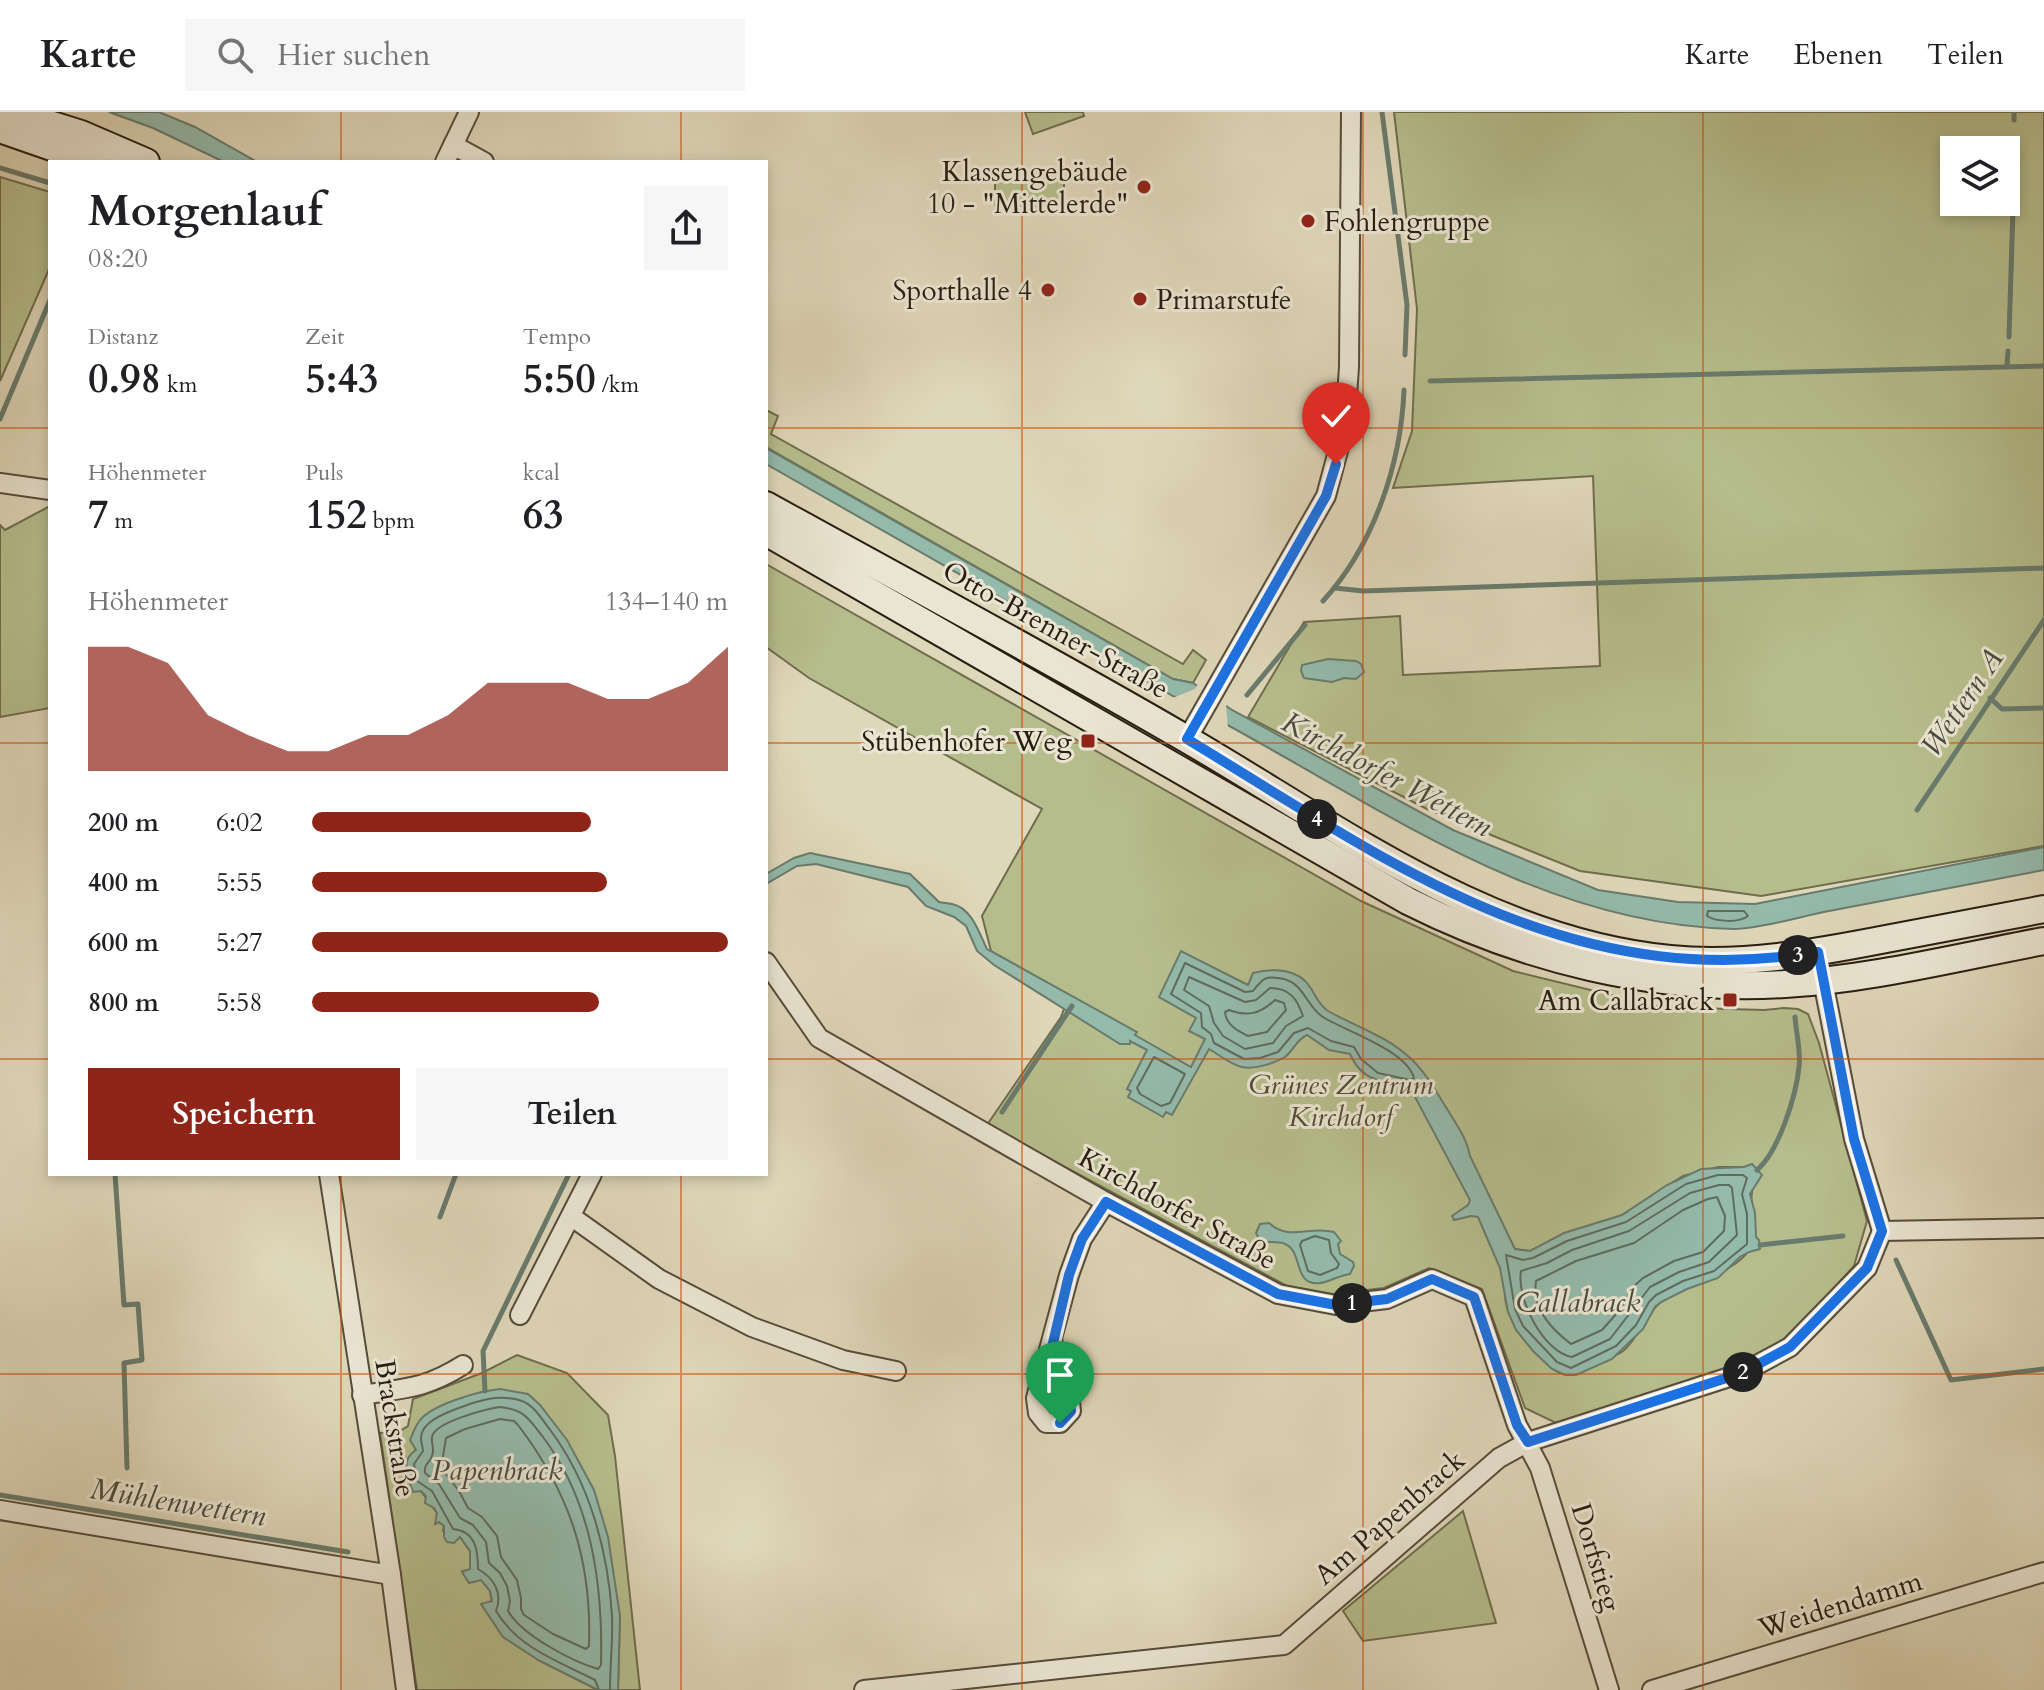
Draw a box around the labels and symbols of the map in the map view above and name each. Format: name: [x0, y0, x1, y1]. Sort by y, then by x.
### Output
place label: Klassengebäude 10 - "Mittelerde": [927, 153, 1128, 223]
marker: Klassengebäude 10 - "Mittelerde": [1135, 178, 1153, 196]
place label: Fohlengruppe: [1324, 203, 1490, 241]
marker: Fohlengruppe: [1299, 212, 1317, 230]
place label: Sporthalle 4: [893, 272, 1032, 310]
marker: Sporthalle 4: [1039, 281, 1057, 299]
place label: Primarstufe: [1156, 281, 1291, 319]
marker: Primarstufe: [1131, 290, 1149, 308]
pin: [1302, 382, 1370, 464]
street label: Otto-Brenner-Straße: [936, 552, 1175, 708]
water label: Wettern A: [1911, 640, 2014, 765]
water label: Kirchdorfer Wettern: [1275, 702, 1499, 847]
place label: Stübenhofer Weg: [861, 723, 1072, 761]
marker: Stübenhofer Weg: [1079, 732, 1097, 750]
pin: 4: [1297, 799, 1337, 839]
pin: 3: [1778, 935, 1818, 975]
place label: Am Callabrack: [1538, 982, 1714, 1020]
marker: Am Callabrack: [1721, 991, 1739, 1009]
park label: Grünes Zentrum Kirchdorf: [1249, 1066, 1433, 1136]
street label: Kirchdorfer Straße: [1072, 1139, 1283, 1279]
water label: Callabrack: [1516, 1282, 1641, 1323]
pin: 1: [1332, 1283, 1372, 1323]
pin: [1026, 1341, 1094, 1423]
pin: 2: [1723, 1352, 1763, 1392]
street label: Brackstraße: [365, 1357, 425, 1500]
street label: Am Papenbrack: [1306, 1442, 1473, 1594]
water label: Papenbrack: [431, 1450, 563, 1491]
water label: Mühlenwettern: [87, 1468, 269, 1537]
street label: Dorfstieg: [1562, 1499, 1631, 1616]
street label: Weidendamm: [1753, 1562, 1927, 1648]

